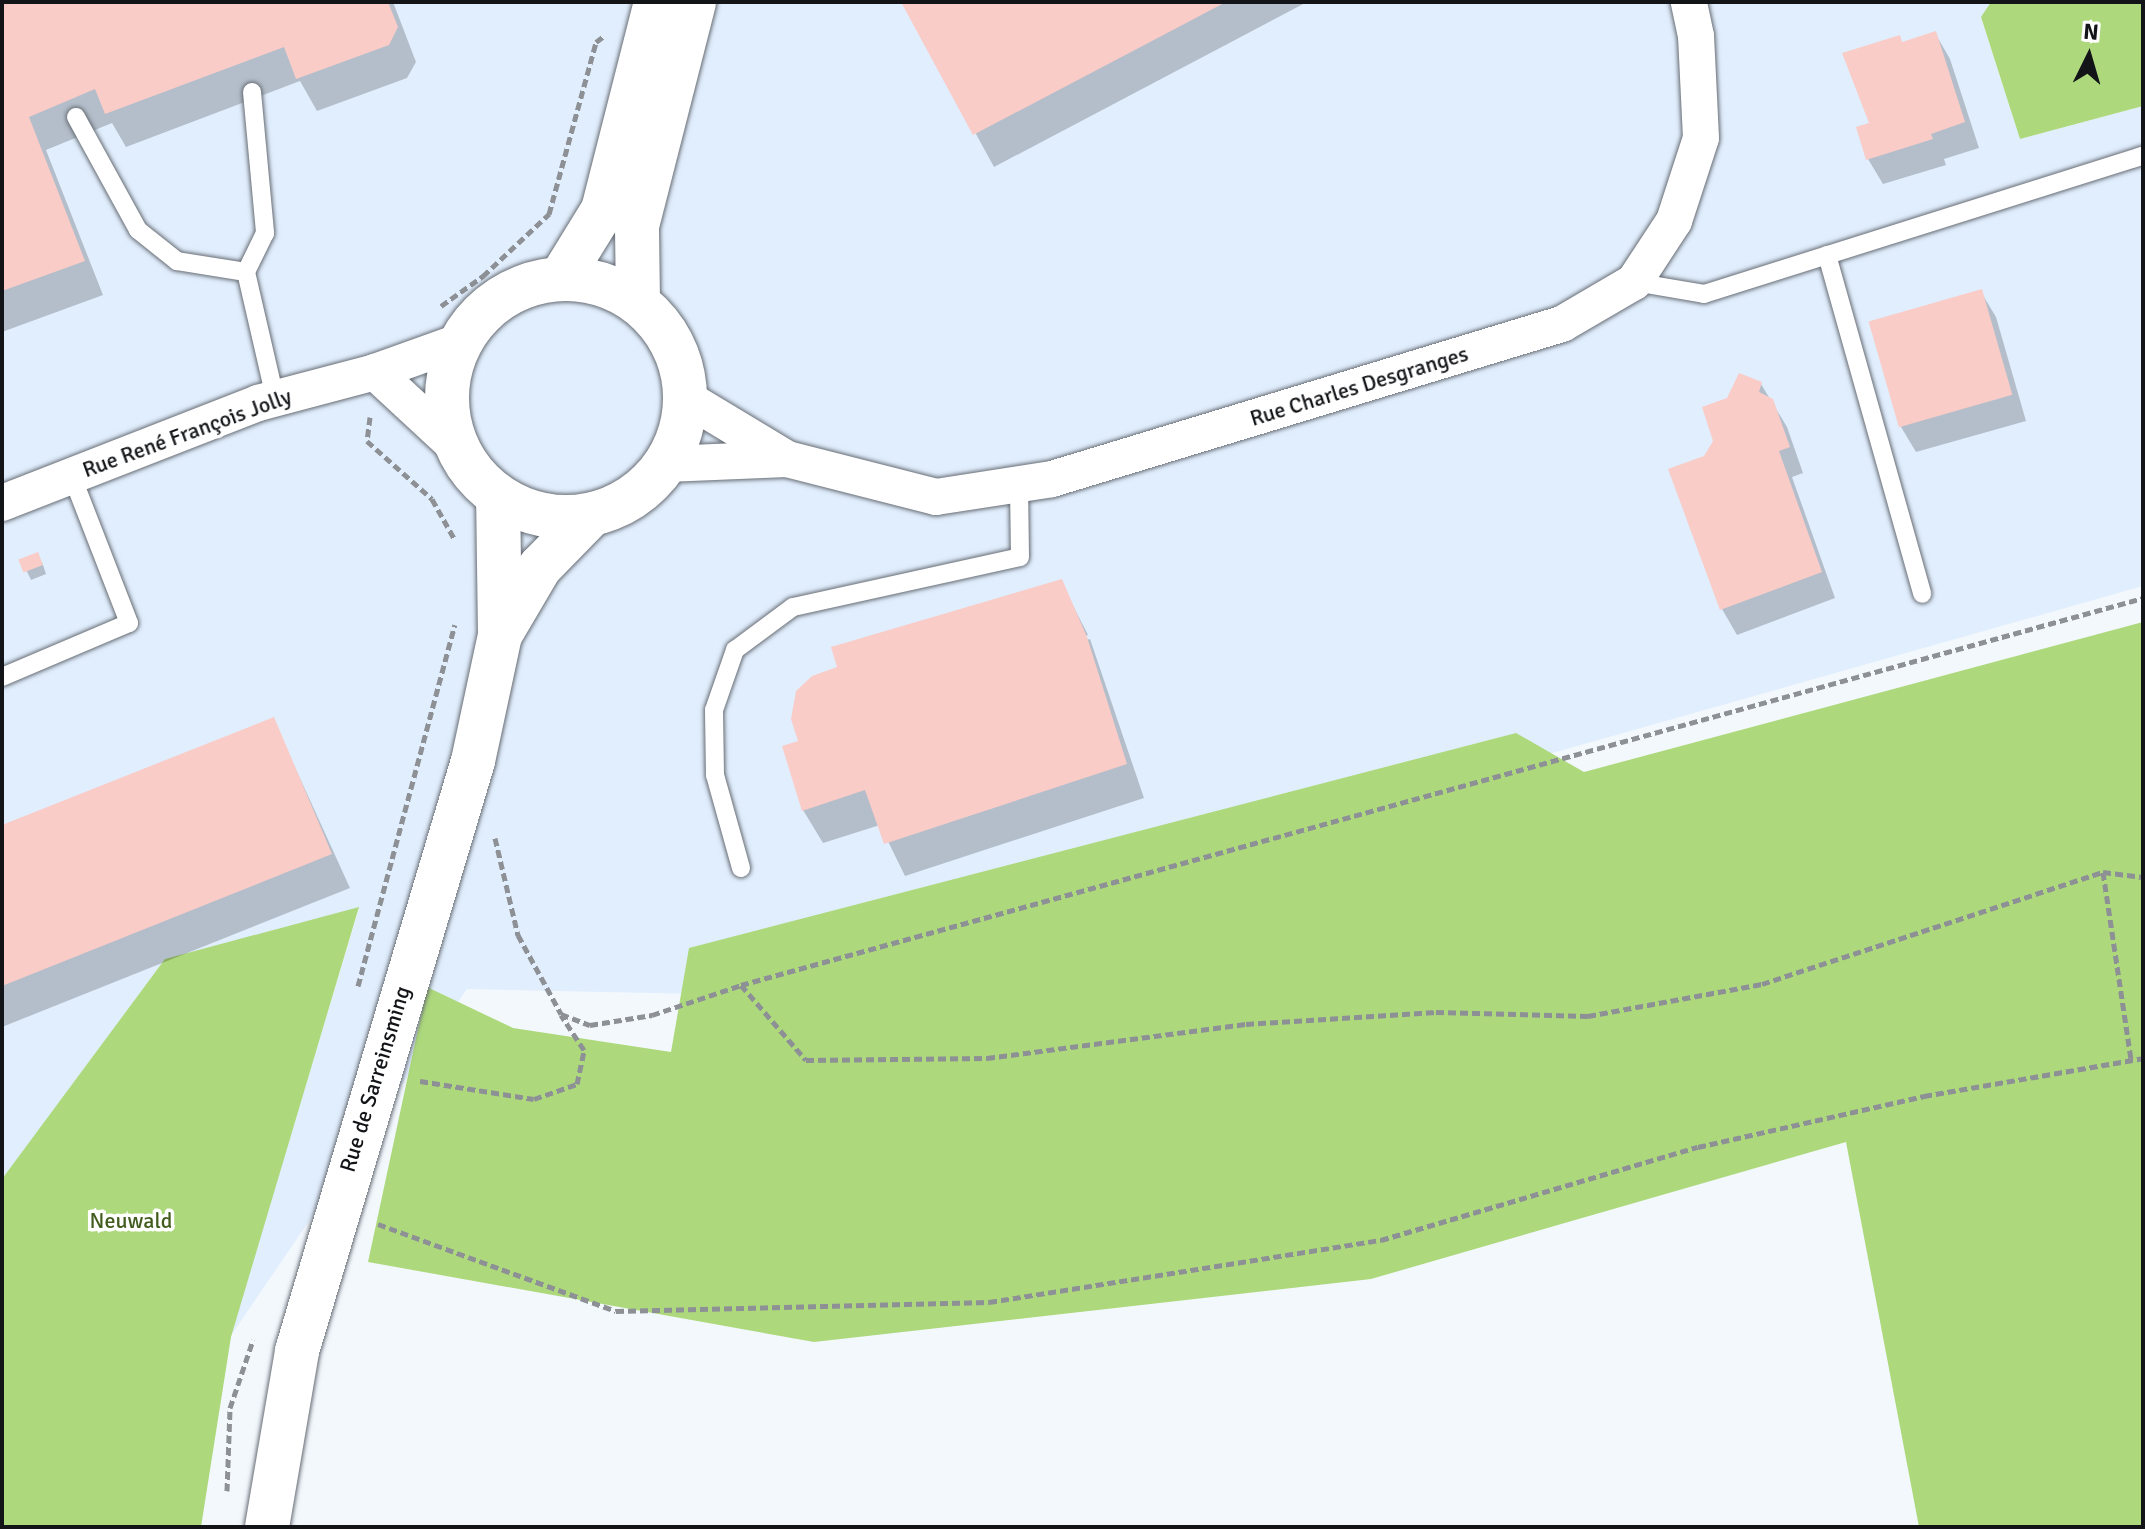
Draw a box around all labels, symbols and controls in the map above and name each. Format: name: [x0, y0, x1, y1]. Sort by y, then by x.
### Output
north arrow: [2049, 16, 2129, 96]
text: N: [2082, 17, 2100, 46]
street label: Rue Charles Desgranges: [1247, 340, 1471, 432]
street label: Rue René François Jolly: [79, 383, 295, 483]
street label: Rue de Sarreinsming: [334, 983, 416, 1175]
park label: Neuwald: [90, 1208, 172, 1234]

